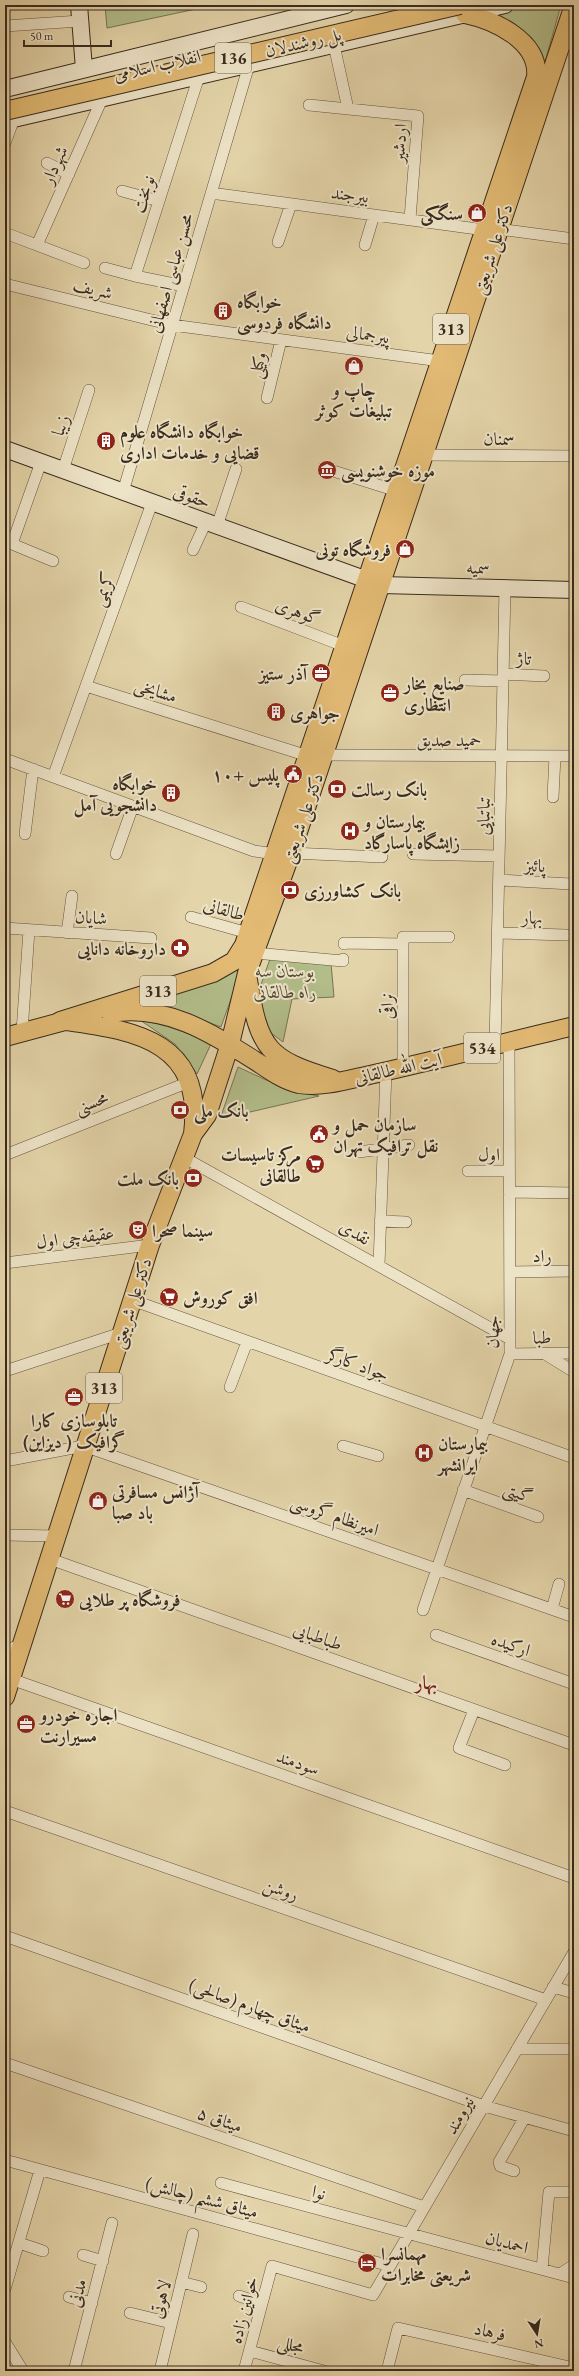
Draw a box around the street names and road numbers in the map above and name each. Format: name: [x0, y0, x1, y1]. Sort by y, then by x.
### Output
street label: پل روشندلان: [262, 22, 346, 64]
road number: 136: [215, 43, 251, 73]
street label: انقلاب اسلامی: [111, 44, 203, 86]
street label: اردشیر: [386, 123, 412, 165]
street label: شهردار: [35, 142, 74, 190]
street label: نوبخت: [126, 172, 160, 216]
street label: بیرجند: [330, 180, 370, 208]
street label: دکتر علی شریعتی: [467, 201, 519, 298]
street label: محسن عباسی اصفهانی: [142, 210, 200, 336]
street label: شریف: [71, 272, 115, 305]
road number: 313: [433, 314, 469, 344]
street label: پیرجمالی: [345, 320, 393, 351]
street label: وکیلی: [243, 349, 273, 381]
street label: زیبا: [46, 411, 75, 439]
street label: سمنان: [483, 427, 515, 450]
street label: حقوقی: [170, 479, 214, 513]
street label: سمیه: [466, 555, 490, 579]
street label: کریمی: [86, 569, 121, 610]
street label: گوهری: [272, 592, 324, 631]
street label: تاژ: [514, 646, 533, 670]
street label: مشایخی: [131, 672, 180, 709]
street label: حمید صدیق: [417, 728, 482, 751]
street label: دکتر علی شریعتی: [276, 770, 330, 867]
street label: تباتبایی: [471, 796, 496, 836]
street label: پائیز: [522, 853, 548, 879]
street label: طالقانی: [201, 892, 247, 926]
street label: شایان: [74, 904, 108, 930]
street label: بهار: [519, 905, 543, 930]
road number: 313: [140, 976, 176, 1006]
street label: نراقی: [375, 993, 398, 1019]
road number: 534: [464, 1033, 500, 1063]
street label: آیت الله طالقانی: [352, 1044, 446, 1090]
street label: محسنی: [71, 1085, 112, 1121]
street label: اول: [478, 1142, 500, 1166]
street label: نقدی: [335, 1214, 375, 1250]
street label: عقیقه‌چی اول: [35, 1221, 115, 1253]
street label: راد: [532, 1244, 552, 1267]
street label: دکتر علی شریعتی: [106, 1255, 158, 1352]
street label: جهان: [480, 1315, 504, 1349]
street label: طبا: [532, 1325, 552, 1349]
street label: جواد کارگر: [322, 1341, 392, 1386]
road number: 313: [86, 1373, 122, 1403]
street label: گیتی: [500, 1476, 536, 1510]
street label: امیرنظام گروسی: [286, 1489, 382, 1546]
street label: طباطبایی: [290, 1617, 346, 1656]
street label: ارکیده: [488, 1627, 534, 1661]
street label: سودمند: [273, 1744, 323, 1780]
street label: روشن: [260, 1872, 302, 1907]
street label: میثاق چهارم (صالحی): [184, 1972, 314, 2042]
street label: نیرومند: [439, 2092, 479, 2138]
street label: میثاق ۵: [194, 2101, 246, 2137]
street label: میثاق ششم (چالش): [141, 2171, 261, 2230]
street label: نوا: [309, 2179, 329, 2205]
street label: احمدیان: [483, 2225, 531, 2259]
street label: خوانین زاده: [223, 2274, 263, 2346]
street label: مدنی: [62, 2276, 92, 2310]
street label: لاهوتی: [144, 2277, 176, 2321]
street label: فرهاد: [472, 2316, 508, 2347]
street label: مجللی: [275, 2329, 307, 2360]

